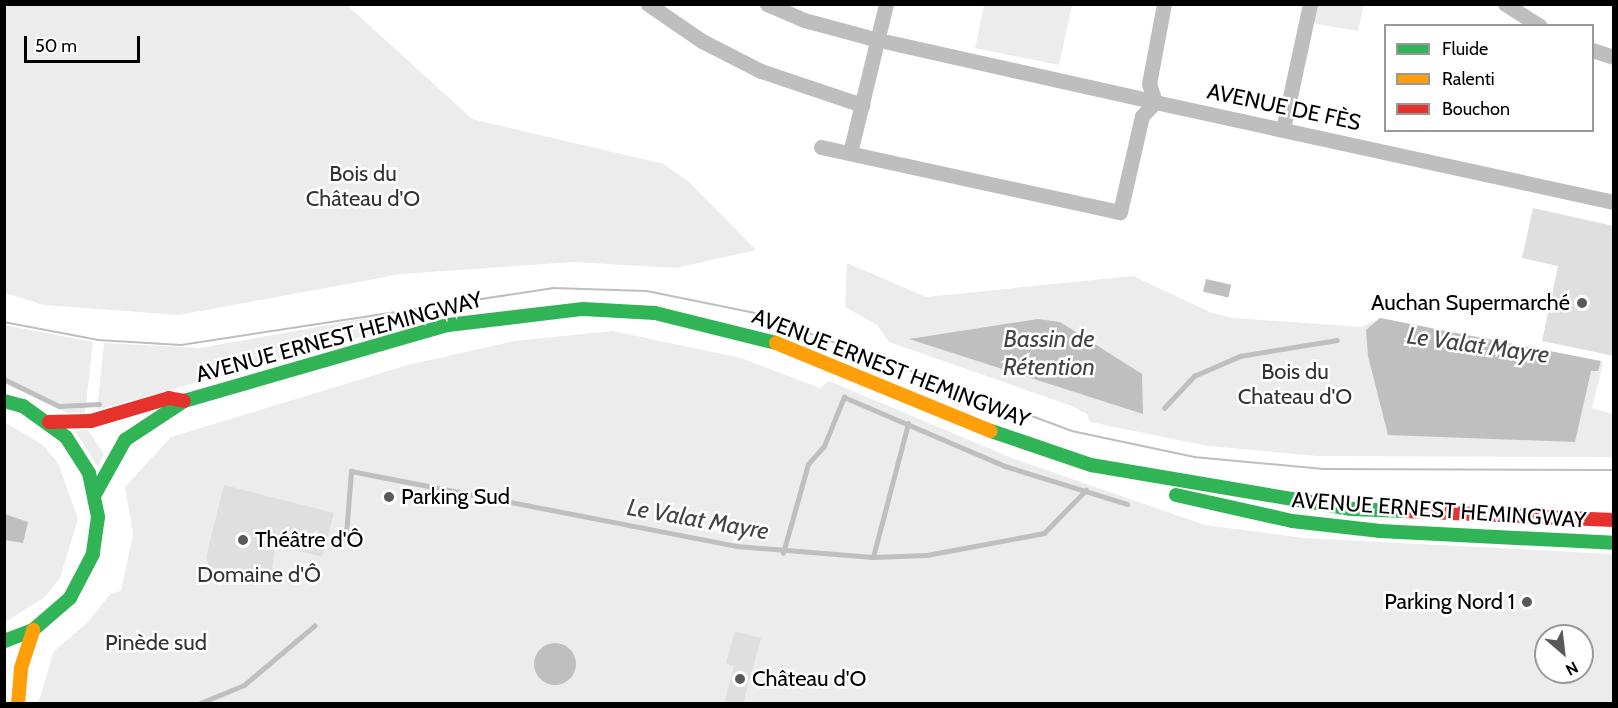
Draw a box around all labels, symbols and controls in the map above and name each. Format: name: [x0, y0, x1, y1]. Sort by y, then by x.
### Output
scale bar: [27, 24, 142, 62]
legend: [1384, 24, 1594, 132]
text: 50 m: [35, 35, 77, 57]
text: Fluide: [1442, 38, 1488, 60]
text: Ralenti: [1442, 68, 1495, 90]
street label: AVENUE DE FÈS: [1205, 78, 1363, 136]
text: Bouchon: [1442, 98, 1510, 120]
park label: Bois du Château d'O: [306, 160, 420, 212]
street label: AVENUE ERNEST HEMINGWAY: [193, 286, 485, 388]
place label: Auchan Supermarché: [1371, 290, 1570, 316]
marker: Auchan Supermarché: [1575, 296, 1589, 310]
street label: AVENUE ERNEST HEMINGWAY: [748, 303, 1034, 433]
water label: Le Valat Mayre: [1405, 321, 1551, 369]
water label: Bassin de Rétention: [1003, 325, 1095, 381]
park label: Bois du Chateau d'O: [1238, 358, 1352, 410]
place label: Parking Sud: [401, 484, 510, 510]
street label: AVENUE ERNEST HEMINGWAY: [1291, 487, 1587, 533]
marker: Parking Sud: [382, 490, 396, 504]
water label: Le Valat Mayre: [625, 492, 771, 546]
place label: Théâtre d'Ô: [255, 527, 363, 553]
marker: Théâtre d'Ô: [236, 533, 250, 547]
park label: Domaine d'Ô: [197, 562, 321, 588]
place label: Parking Nord 1: [1384, 589, 1515, 615]
marker: Parking Nord 1: [1520, 595, 1534, 609]
north arrow: [1534, 624, 1594, 684]
park label: Pinède sud: [105, 630, 207, 656]
text: N: [1562, 658, 1581, 680]
place label: Château d'O: [752, 666, 866, 692]
marker: Château d'O: [733, 672, 747, 686]

